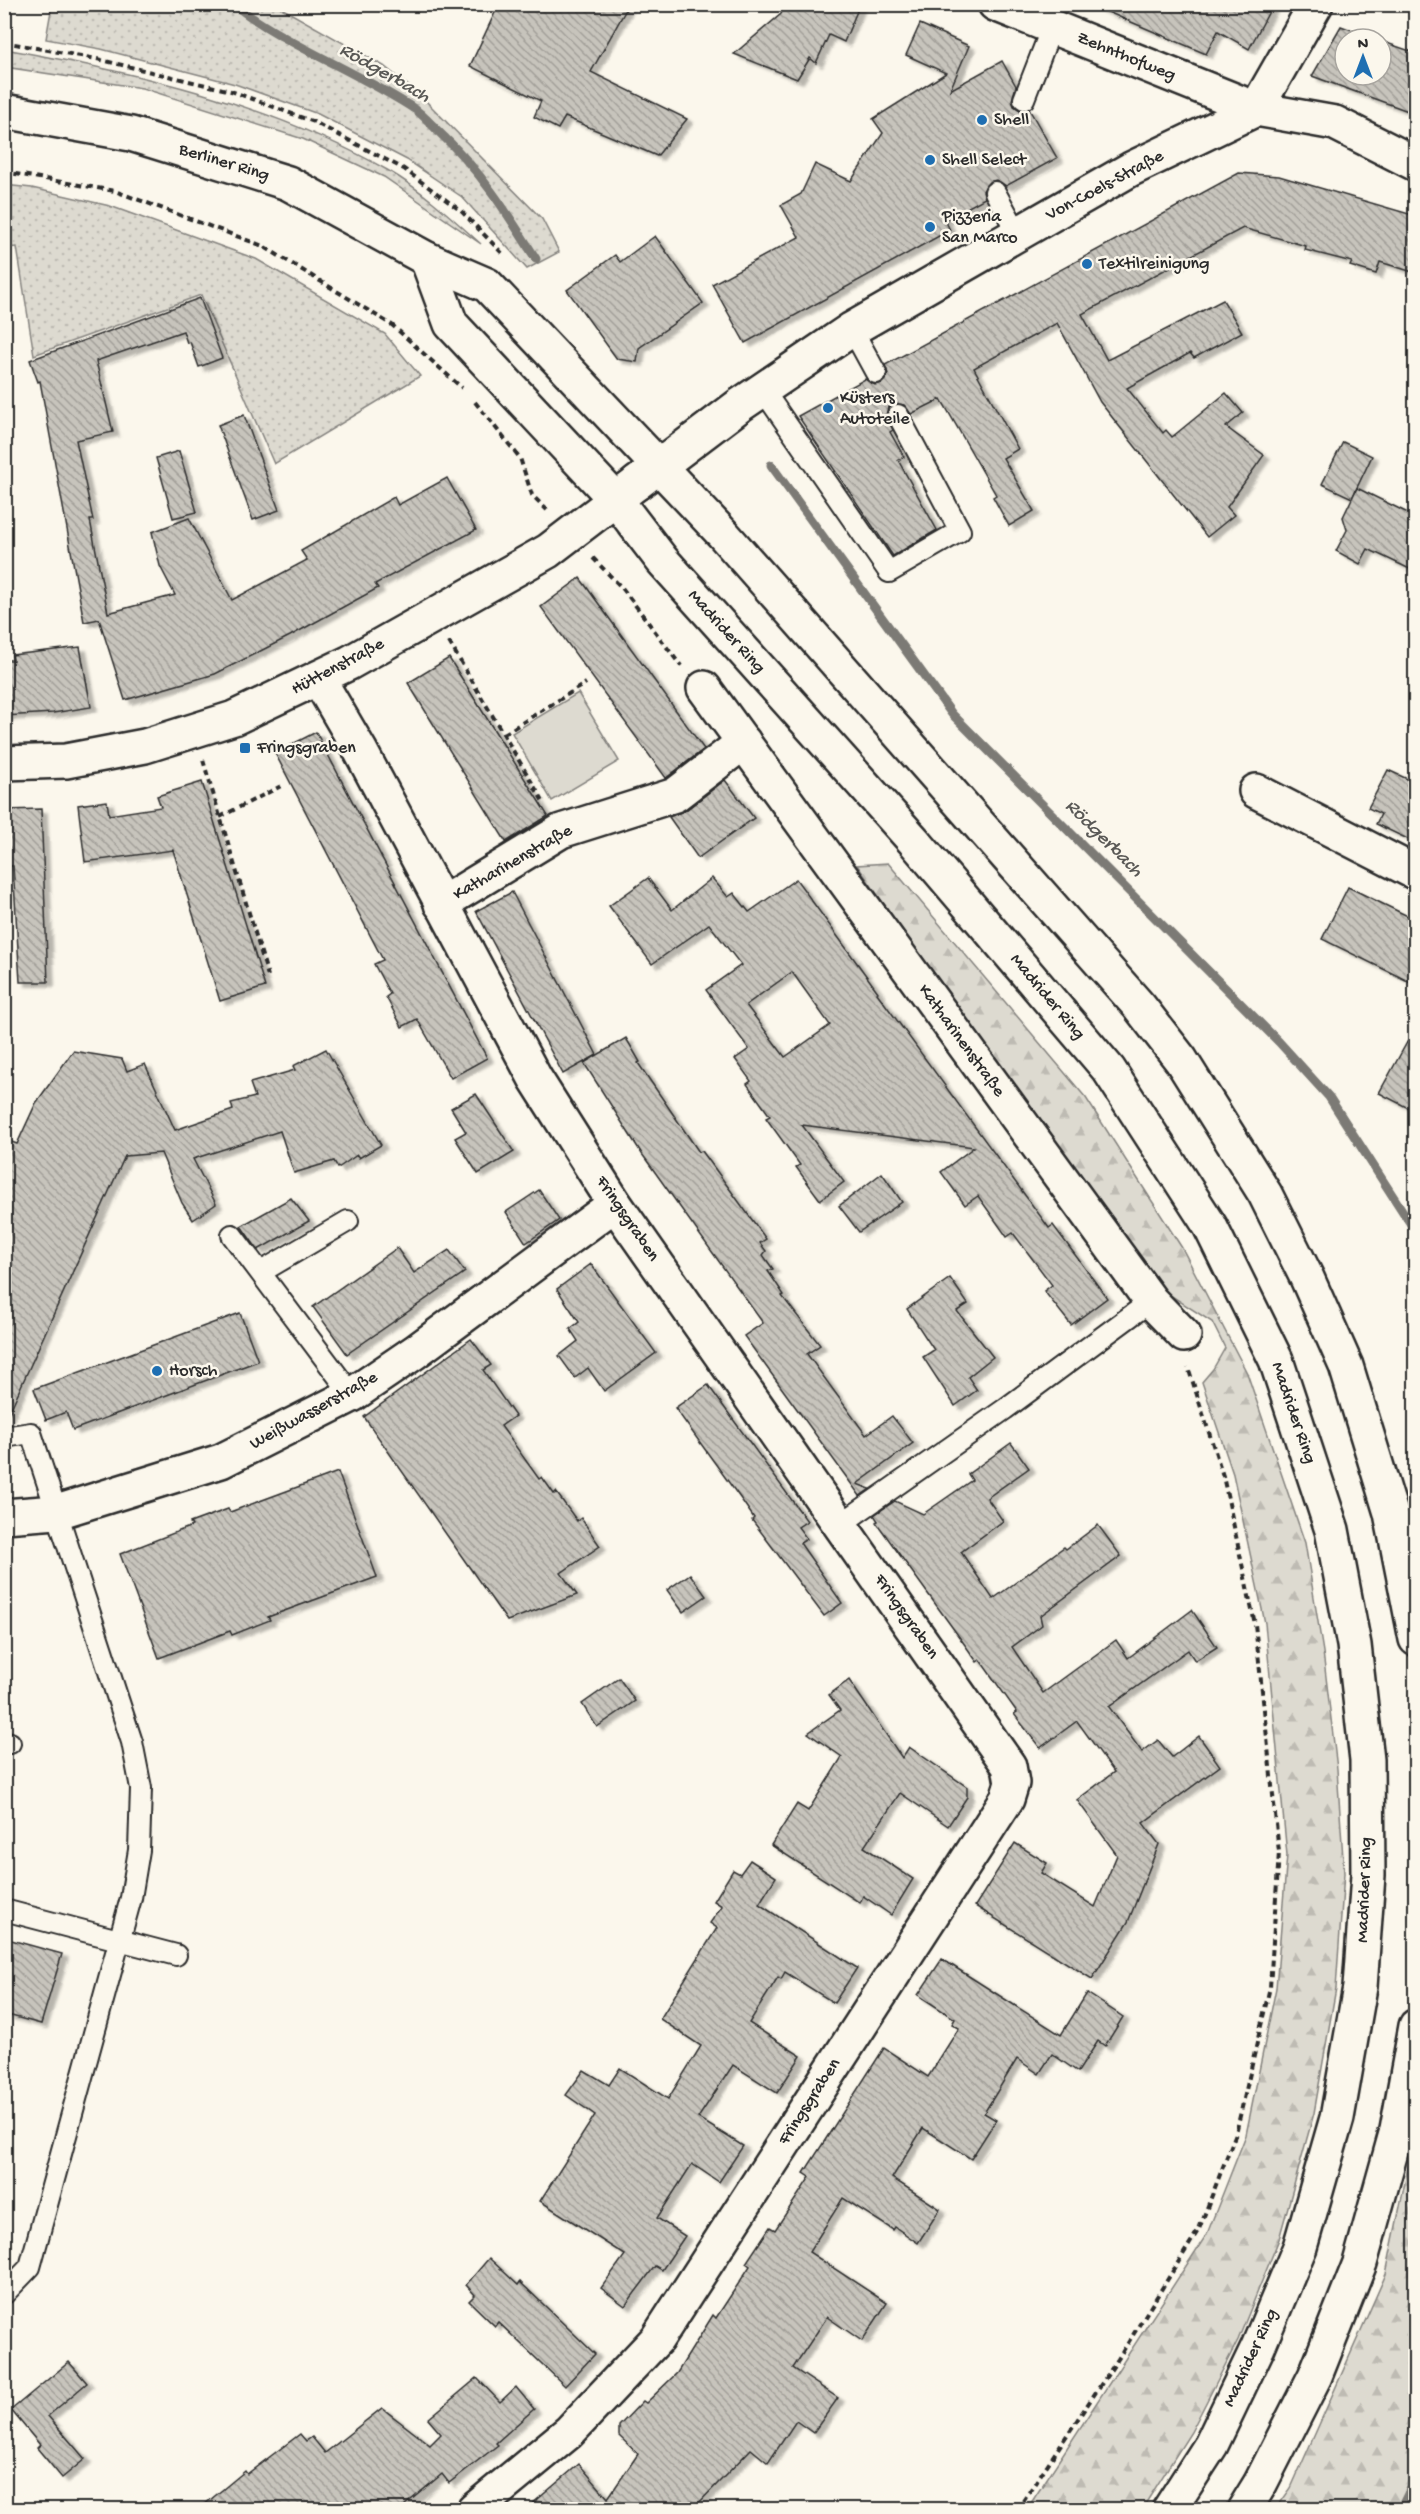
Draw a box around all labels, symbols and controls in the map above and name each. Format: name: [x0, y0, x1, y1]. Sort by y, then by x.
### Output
north arrow: [1333, 27, 1393, 87]
street label: Zehnthofweg: [1074, 28, 1178, 86]
text: N: [1358, 36, 1369, 55]
water label: Rödgerbach: [335, 39, 434, 109]
place label: Shell: [994, 110, 1029, 131]
marker: Shell: [975, 113, 989, 127]
street label: Berliner Ring: [175, 139, 272, 187]
street label: Von-Coels-Straße: [1042, 146, 1168, 226]
place label: Shell Select: [942, 150, 1028, 171]
marker: Shell Select: [923, 153, 937, 167]
place label: Pizzeria San Marco: [941, 207, 1017, 249]
marker: Pizzeria San Marco: [923, 220, 937, 234]
place label: Textilreinigung: [1098, 254, 1209, 275]
marker: Textilreinigung: [1080, 257, 1094, 271]
place label: Küsters Autoteile: [840, 388, 910, 430]
marker: Küsters Autoteile: [821, 401, 835, 415]
street label: Madrider Ring: [683, 586, 769, 678]
street label: Hüttenstraße: [288, 633, 389, 700]
place label: Fringsgraben: [256, 738, 356, 759]
marker: Fringsgraben: [238, 741, 252, 755]
water label: Rödgerbach: [1059, 795, 1147, 883]
street label: Katharinenstraße: [450, 820, 577, 906]
street label: Madrider Ring: [1005, 950, 1089, 1044]
street label: Katharinenstraße: [913, 981, 1009, 1102]
street label: Fringsgraben: [590, 1171, 664, 1266]
street label: Madrider Ring: [1266, 1360, 1320, 1466]
place label: Horsch: [169, 1361, 218, 1382]
marker: Horsch: [150, 1364, 164, 1378]
street label: Weißwasserstraße: [246, 1367, 382, 1455]
street label: Fringsgraben: [868, 1570, 943, 1664]
street label: Madrider Ring: [1353, 1837, 1377, 1943]
street label: Fringsgraben: [774, 2054, 846, 2150]
street label: Madrider Ring: [1219, 2306, 1283, 2410]

